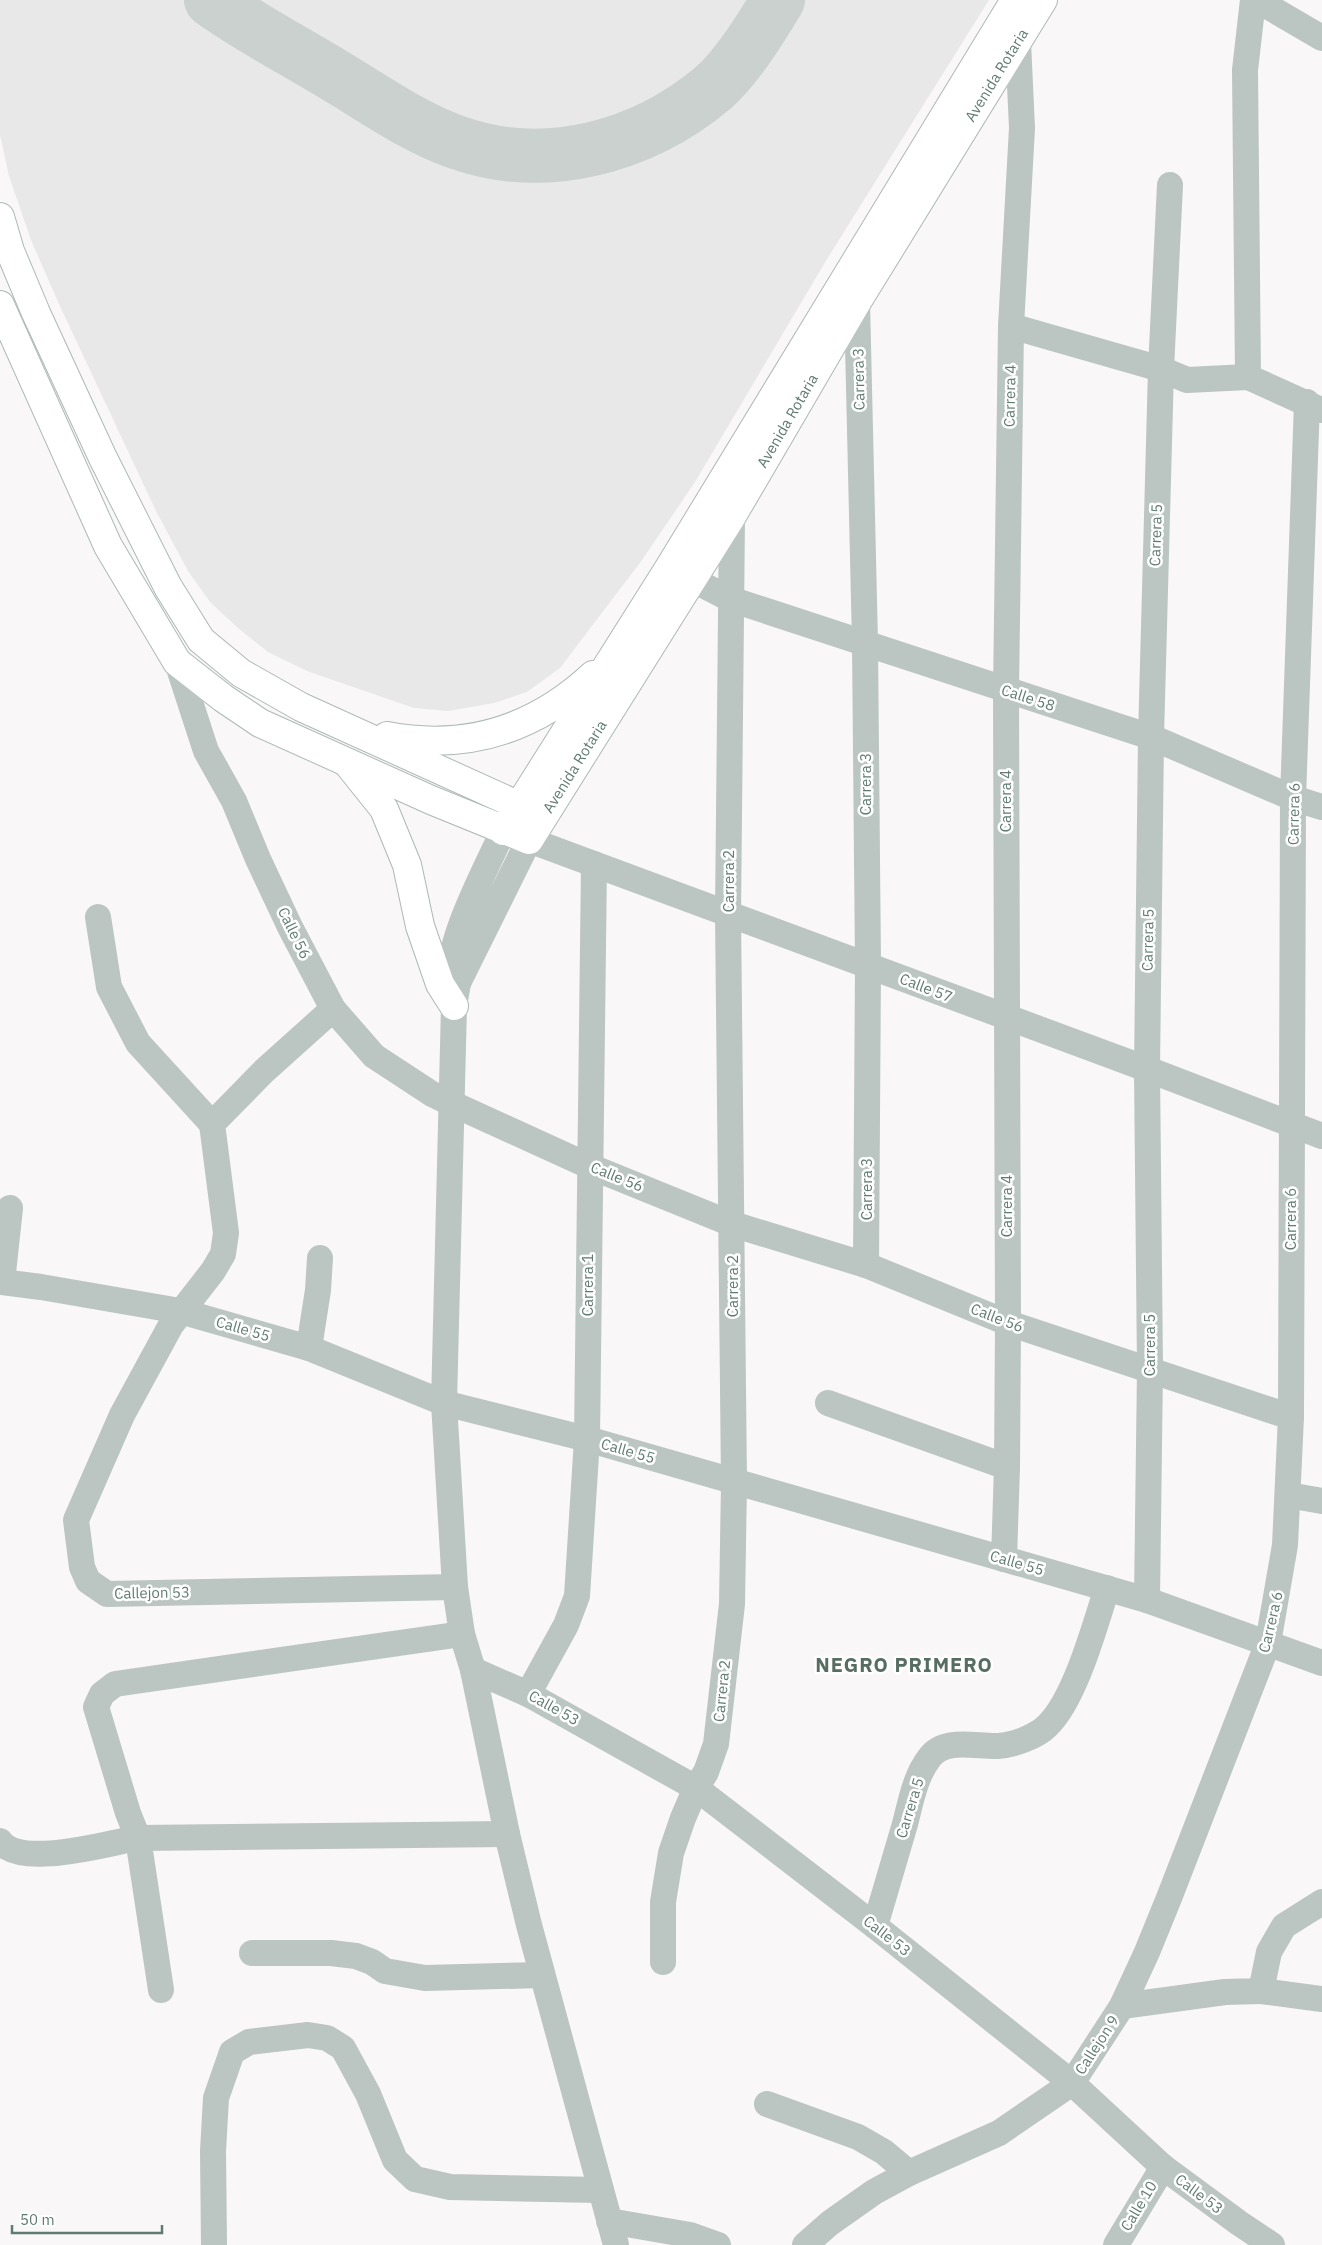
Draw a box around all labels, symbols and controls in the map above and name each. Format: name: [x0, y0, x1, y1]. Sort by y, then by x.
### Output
street label: Avenida Rotaria: [960, 25, 1032, 125]
street label: Carrera 3: [848, 348, 869, 410]
street label: Carrera 4: [999, 365, 1020, 427]
street label: Avenida Rotaria: [752, 370, 822, 471]
street label: Carrera 5: [1145, 503, 1166, 567]
street label: Calle 58: [999, 680, 1057, 715]
street label: Avenida Rotaria: [538, 717, 611, 816]
street label: Carrera 3: [856, 753, 875, 815]
street label: Carrera 4: [996, 770, 1015, 832]
street label: Carrera 6: [1283, 783, 1304, 845]
street label: Carrera 2: [719, 850, 738, 912]
street label: Calle 56: [274, 904, 315, 962]
street label: Carrera 5: [1137, 909, 1158, 971]
street label: Calle 57: [897, 969, 955, 1006]
street label: Calle 56: [588, 1157, 646, 1196]
street label: Carrera 3: [857, 1158, 876, 1220]
street label: Carrera 4: [997, 1175, 1016, 1237]
street label: Carrera 6: [1281, 1188, 1300, 1250]
street label: Carrera 1: [578, 1254, 597, 1316]
street label: Carrera 2: [723, 1255, 742, 1317]
street label: Calle 56: [968, 1299, 1026, 1336]
street label: Calle 55: [214, 1312, 272, 1345]
street label: Carrera 5: [1140, 1314, 1159, 1376]
street label: Calle 55: [599, 1434, 657, 1467]
street label: Calle 55: [988, 1546, 1046, 1579]
street label: Callejon 53: [114, 1582, 190, 1603]
street label: Carrera 6: [1254, 1589, 1287, 1654]
district label: NEGRO PRIMERO: [815, 1651, 993, 1678]
street label: Carrera 2: [709, 1659, 734, 1723]
street label: Calle 53: [526, 1686, 583, 1729]
street label: Carrera 5: [891, 1775, 928, 1841]
street label: Calle 53: [860, 1911, 915, 1960]
street label: Callejon 9: [1070, 2012, 1123, 2078]
street label: Calle 53: [1172, 2169, 1227, 2218]
street label: Calle 10: [1116, 2177, 1161, 2234]
scale bar: [12, 2202, 162, 2234]
text: 50 m: [20, 2210, 55, 2229]

